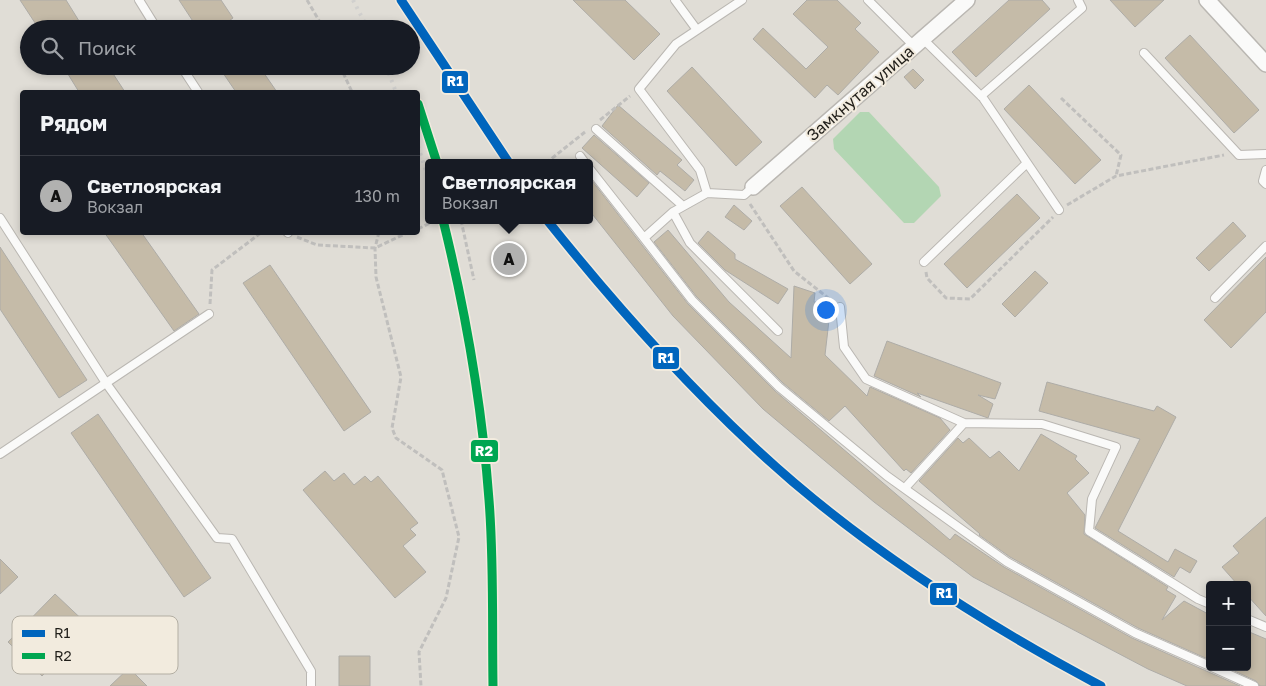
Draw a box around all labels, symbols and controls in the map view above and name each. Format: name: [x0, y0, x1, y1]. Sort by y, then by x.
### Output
search box: [20, 20, 420, 75]
icon: search: [38, 34, 66, 62]
text: Поиск: [78, 36, 137, 59]
street label: Замкнутая улица: [802, 41, 918, 145]
line badge: R1: [441, 70, 469, 94]
text: R1: [447, 72, 463, 89]
text: Рядом: [40, 110, 107, 136]
popup: [425, 159, 593, 224]
text: Светлоярская: [442, 170, 576, 193]
text: Светлоярская: [87, 174, 221, 197]
text: A: [50, 186, 62, 206]
text: 130 m: [355, 186, 400, 206]
text: Вокзал: [442, 193, 498, 213]
text: Вокзал: [87, 197, 143, 217]
pin: A: [493, 240, 525, 278]
your location: [813, 297, 839, 323]
line badge: R1: [652, 346, 680, 370]
text: R1: [658, 349, 674, 366]
line badge: R2: [470, 439, 499, 463]
text: R2: [475, 442, 494, 459]
map controls: [1206, 581, 1251, 671]
button: +: [1206, 581, 1251, 626]
line badge: R1: [929, 582, 958, 606]
text: R1: [936, 584, 952, 601]
legend: [12, 616, 178, 674]
text: R1: [54, 624, 71, 641]
button: −: [1206, 626, 1251, 671]
text: R2: [54, 647, 72, 664]

